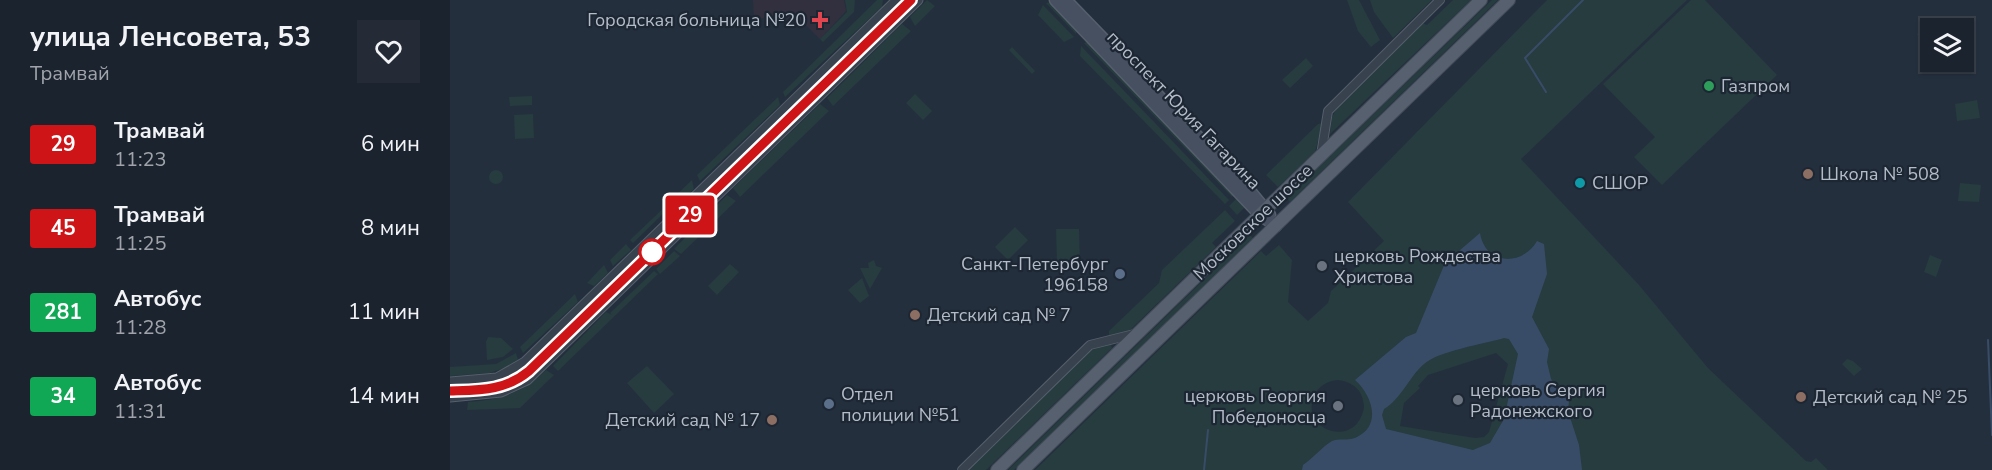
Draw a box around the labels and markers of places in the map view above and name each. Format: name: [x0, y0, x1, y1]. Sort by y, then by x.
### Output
place label: Городская больница №20: [587, 8, 806, 32]
marker: Городская больница №20: [811, 11, 829, 29]
place label: Газпром: [1721, 74, 1790, 98]
marker: Газпром: [1702, 79, 1716, 93]
place label: Школа № 508: [1820, 162, 1940, 186]
marker: Школа № 508: [1801, 167, 1815, 181]
place label: СШОР: [1592, 171, 1648, 195]
marker: СШОР: [1573, 176, 1587, 190]
unlabelled marker: [639, 239, 665, 265]
place label: церковь Рождества Христова: [1334, 244, 1501, 289]
place label: Санкт-Петербург 196158: [961, 252, 1108, 297]
marker: церковь Рождества Христова: [1315, 259, 1329, 273]
marker: Санкт-Петербург 196158: [1113, 267, 1127, 281]
place label: Детский сад № 7: [927, 303, 1071, 327]
marker: Детский сад № 7: [908, 308, 922, 322]
place label: церковь Сергия Радонежского: [1470, 378, 1605, 423]
place label: Отдел полиции №51: [841, 382, 960, 427]
place label: церковь Георгия Победоносца: [1185, 384, 1326, 429]
place label: Детский сад № 25: [1813, 385, 1968, 409]
marker: Детский сад № 25: [1794, 390, 1808, 404]
marker: церковь Сергия Радонежского: [1451, 393, 1465, 407]
marker: Отдел полиции №51: [822, 397, 836, 411]
marker: церковь Георгия Победоносца: [1331, 399, 1345, 413]
place label: Детский сад № 17: [606, 408, 760, 432]
marker: Детский сад № 17: [765, 413, 779, 427]

